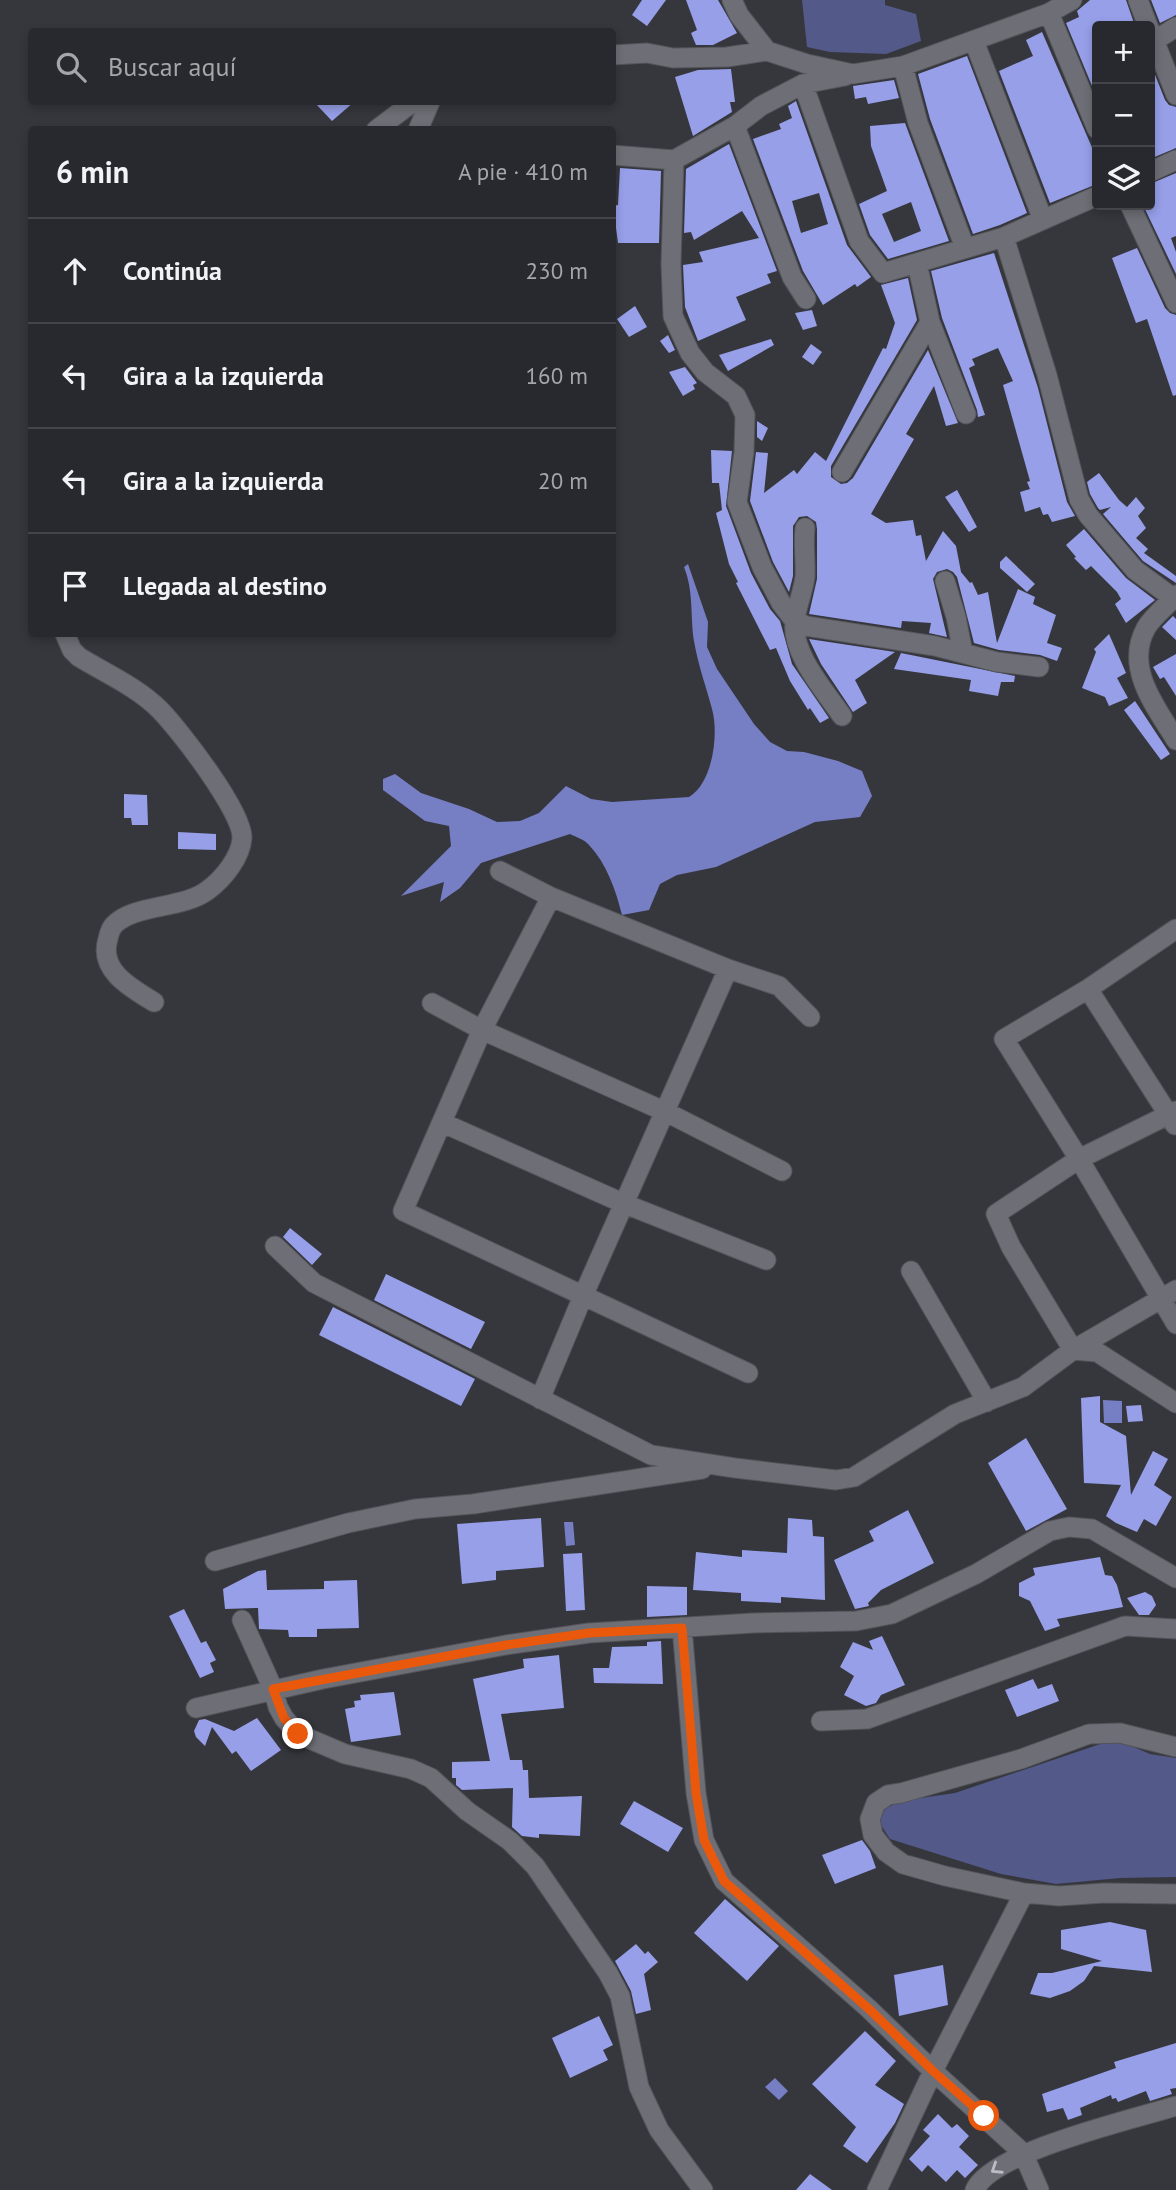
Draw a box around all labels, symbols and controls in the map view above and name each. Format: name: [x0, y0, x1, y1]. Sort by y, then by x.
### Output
map controls: [1092, 21, 1155, 210]
button: +: [1092, 21, 1155, 84]
search box: [28, 28, 616, 105]
icon: search: [52, 48, 90, 86]
text: Buscar aquí: [108, 50, 236, 83]
button: −: [1092, 84, 1155, 147]
button: layers: [1092, 147, 1155, 210]
text: 6 min: [56, 152, 129, 191]
text: A pie · 410 m: [458, 157, 588, 186]
icon: ahead: [56, 252, 94, 290]
text: Continúa: [123, 254, 222, 287]
text: 230 m: [526, 256, 588, 285]
icon: left: [56, 357, 94, 395]
text: Gira a la izquierda: [123, 359, 324, 392]
text: 160 m: [526, 361, 588, 390]
icon: left: [56, 462, 94, 500]
text: Gira a la izquierda: [123, 464, 324, 497]
text: 20 m: [538, 466, 588, 495]
icon: arrive: [56, 567, 94, 605]
text: Llegada al destino: [123, 569, 327, 602]
route end: [282, 1718, 313, 1749]
route start: [968, 2100, 999, 2131]
one-way arrow: [991, 2160, 1004, 2173]

